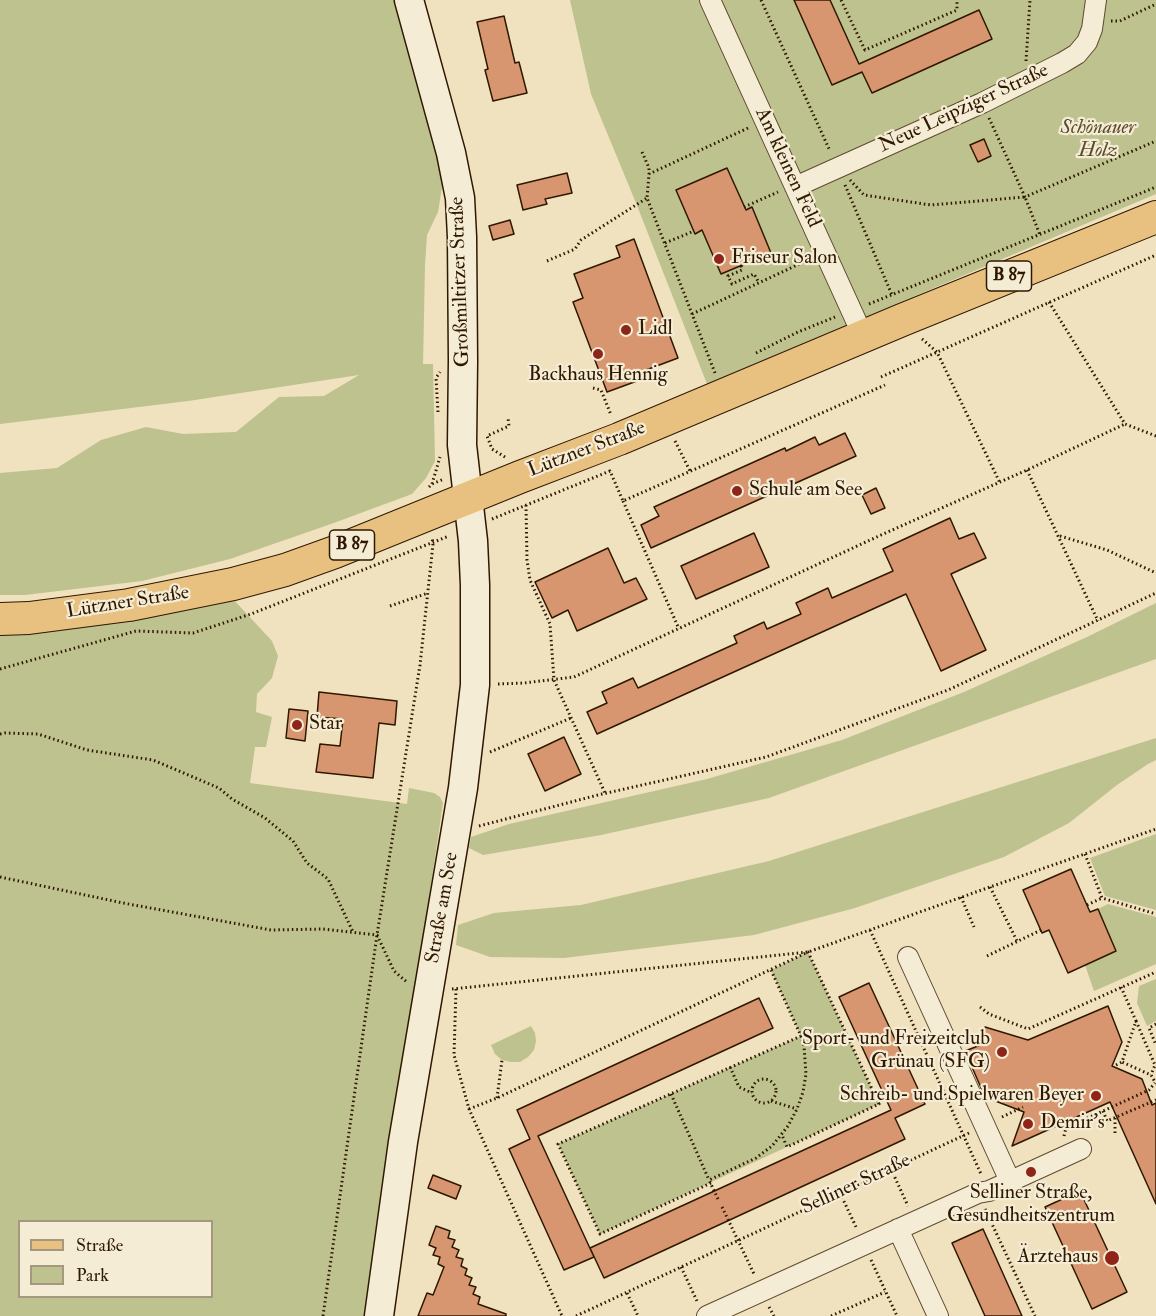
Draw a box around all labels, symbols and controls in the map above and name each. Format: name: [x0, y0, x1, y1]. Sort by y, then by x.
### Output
street label: Neue Leipziger Straße: [875, 59, 1053, 159]
street label: Am kleinen Feld: [749, 104, 825, 232]
park label: Schönauer Holz: [1060, 117, 1136, 164]
street label: Großmiltitzer Straße: [446, 196, 476, 368]
place label: Friseur Salon: [731, 247, 837, 271]
marker: Friseur Salon: [712, 252, 726, 266]
road number: B 87: [986, 261, 1032, 291]
place label: Lidl: [638, 318, 673, 342]
marker: Lidl: [619, 323, 633, 337]
marker: Backhaus Hennig: [591, 347, 605, 361]
place label: Backhaus Hennig: [528, 364, 668, 388]
street label: Lützner Straße: [525, 417, 649, 483]
place label: Schule am See: [749, 479, 862, 503]
marker: Schule am See: [730, 484, 744, 498]
road number: B 87: [330, 530, 374, 560]
street label: Lützner Straße: [65, 581, 191, 625]
place label: Star: [309, 713, 342, 737]
marker: Star: [290, 718, 304, 732]
street label: Straße am See: [421, 851, 465, 965]
place label: Sport- und Freizeitclub Grünau (SFG): [802, 1028, 990, 1075]
marker: Sport- und Freizeitclub Grünau (SFG): [995, 1045, 1009, 1059]
place label: Schreib- und Spielwaren Beyer: [840, 1084, 1084, 1108]
marker: Schreib- und Spielwaren Beyer: [1089, 1089, 1103, 1103]
place label: Demir's: [1040, 1112, 1105, 1136]
marker: Demir's: [1021, 1117, 1035, 1131]
street label: Selliner Straße: [798, 1149, 914, 1221]
marker: Selliner Straße, Gesundheitszentrum: [1024, 1165, 1038, 1179]
place label: Selliner Straße, Gesundheitszentrum: [947, 1182, 1115, 1229]
legend: [18, 1220, 213, 1298]
text: Straße: [76, 1234, 123, 1257]
place label: Ärztehaus: [1017, 1246, 1098, 1270]
marker: Ärztehaus: [1103, 1249, 1121, 1267]
text: Park: [76, 1264, 109, 1287]

